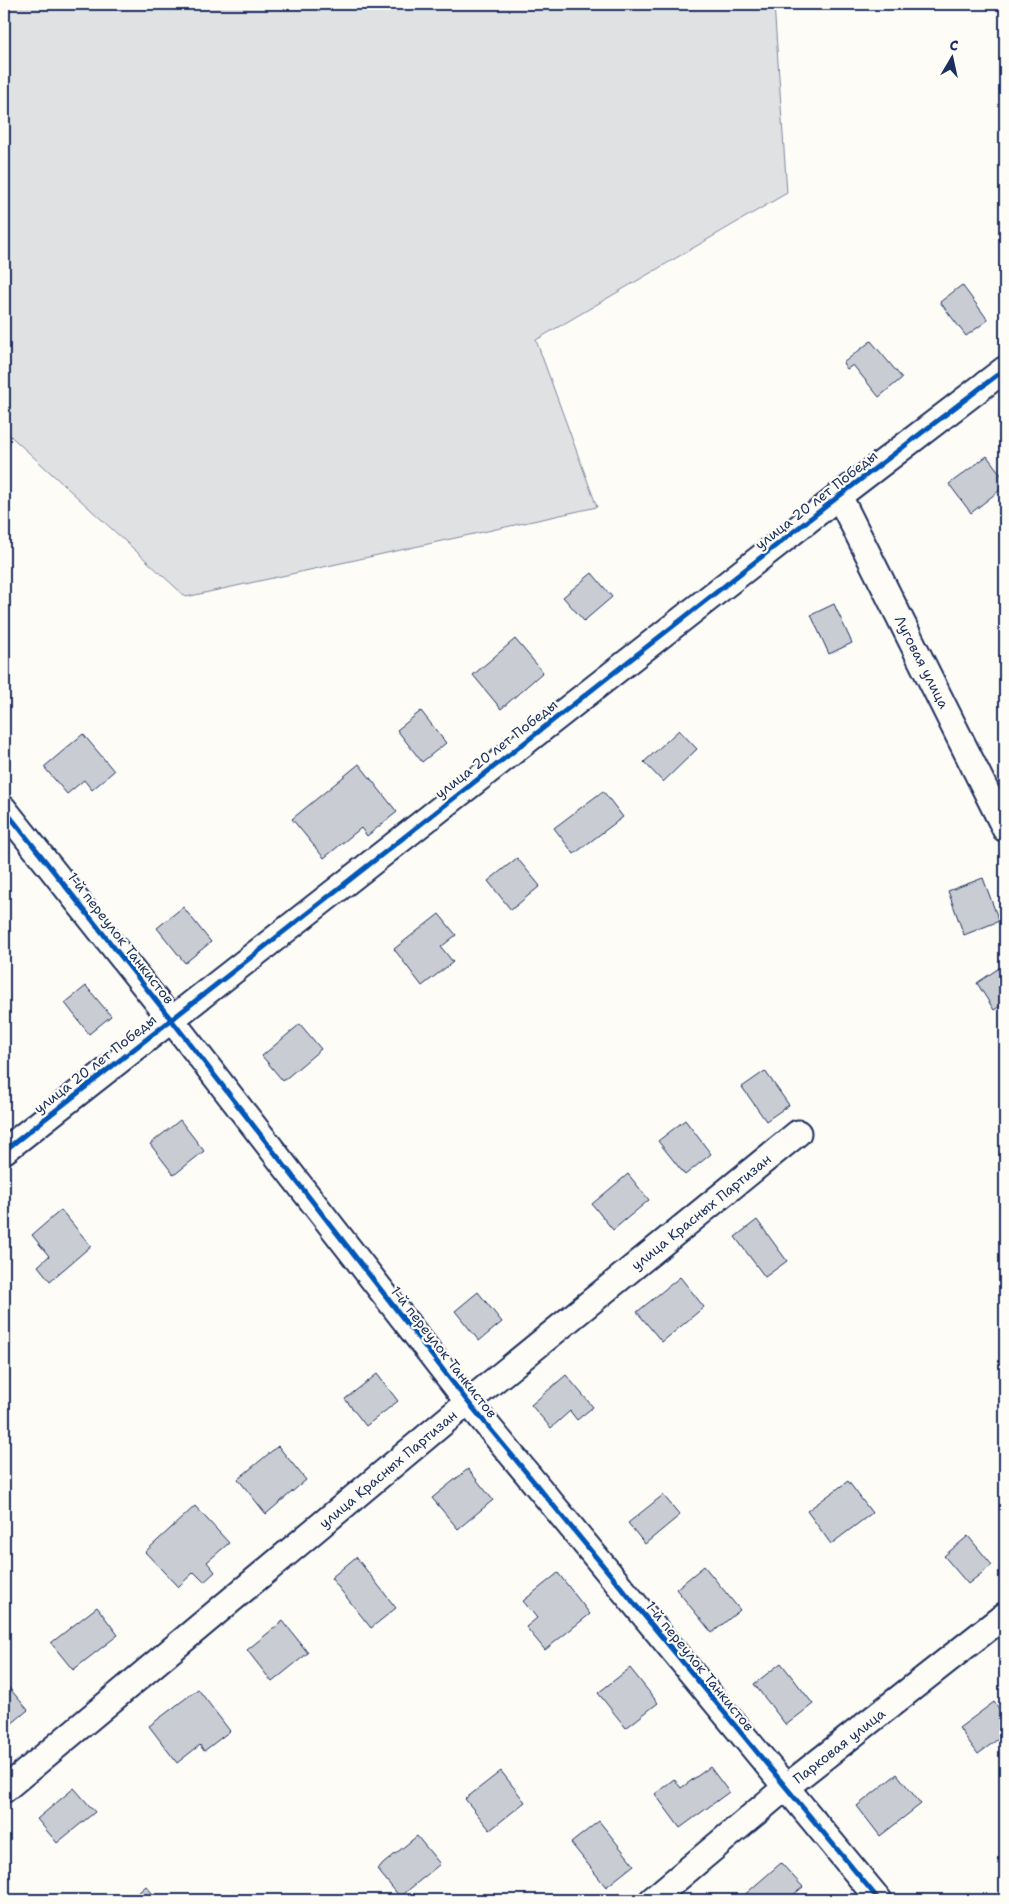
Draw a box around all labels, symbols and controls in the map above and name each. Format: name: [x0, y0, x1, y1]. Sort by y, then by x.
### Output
north arrow: [926, 32, 976, 82]
text: С: [948, 36, 960, 55]
street label: улица 20 лет Победы: [751, 447, 881, 553]
street label: Луговая улица: [891, 612, 953, 712]
street label: улица 20 лет Победы: [431, 696, 561, 802]
street label: 1-й переулок Танкистов: [64, 868, 178, 1008]
street label: улица 20 лет Победы: [30, 1011, 160, 1117]
street label: улица Красных Партизан: [627, 1150, 775, 1274]
street label: 1-й переулок Танкистов: [387, 1282, 501, 1422]
street label: улица Красных Партизан: [315, 1406, 461, 1532]
street label: 1-й переулок Танкистов: [642, 1597, 758, 1735]
street label: Парковая улица: [789, 1704, 889, 1788]

